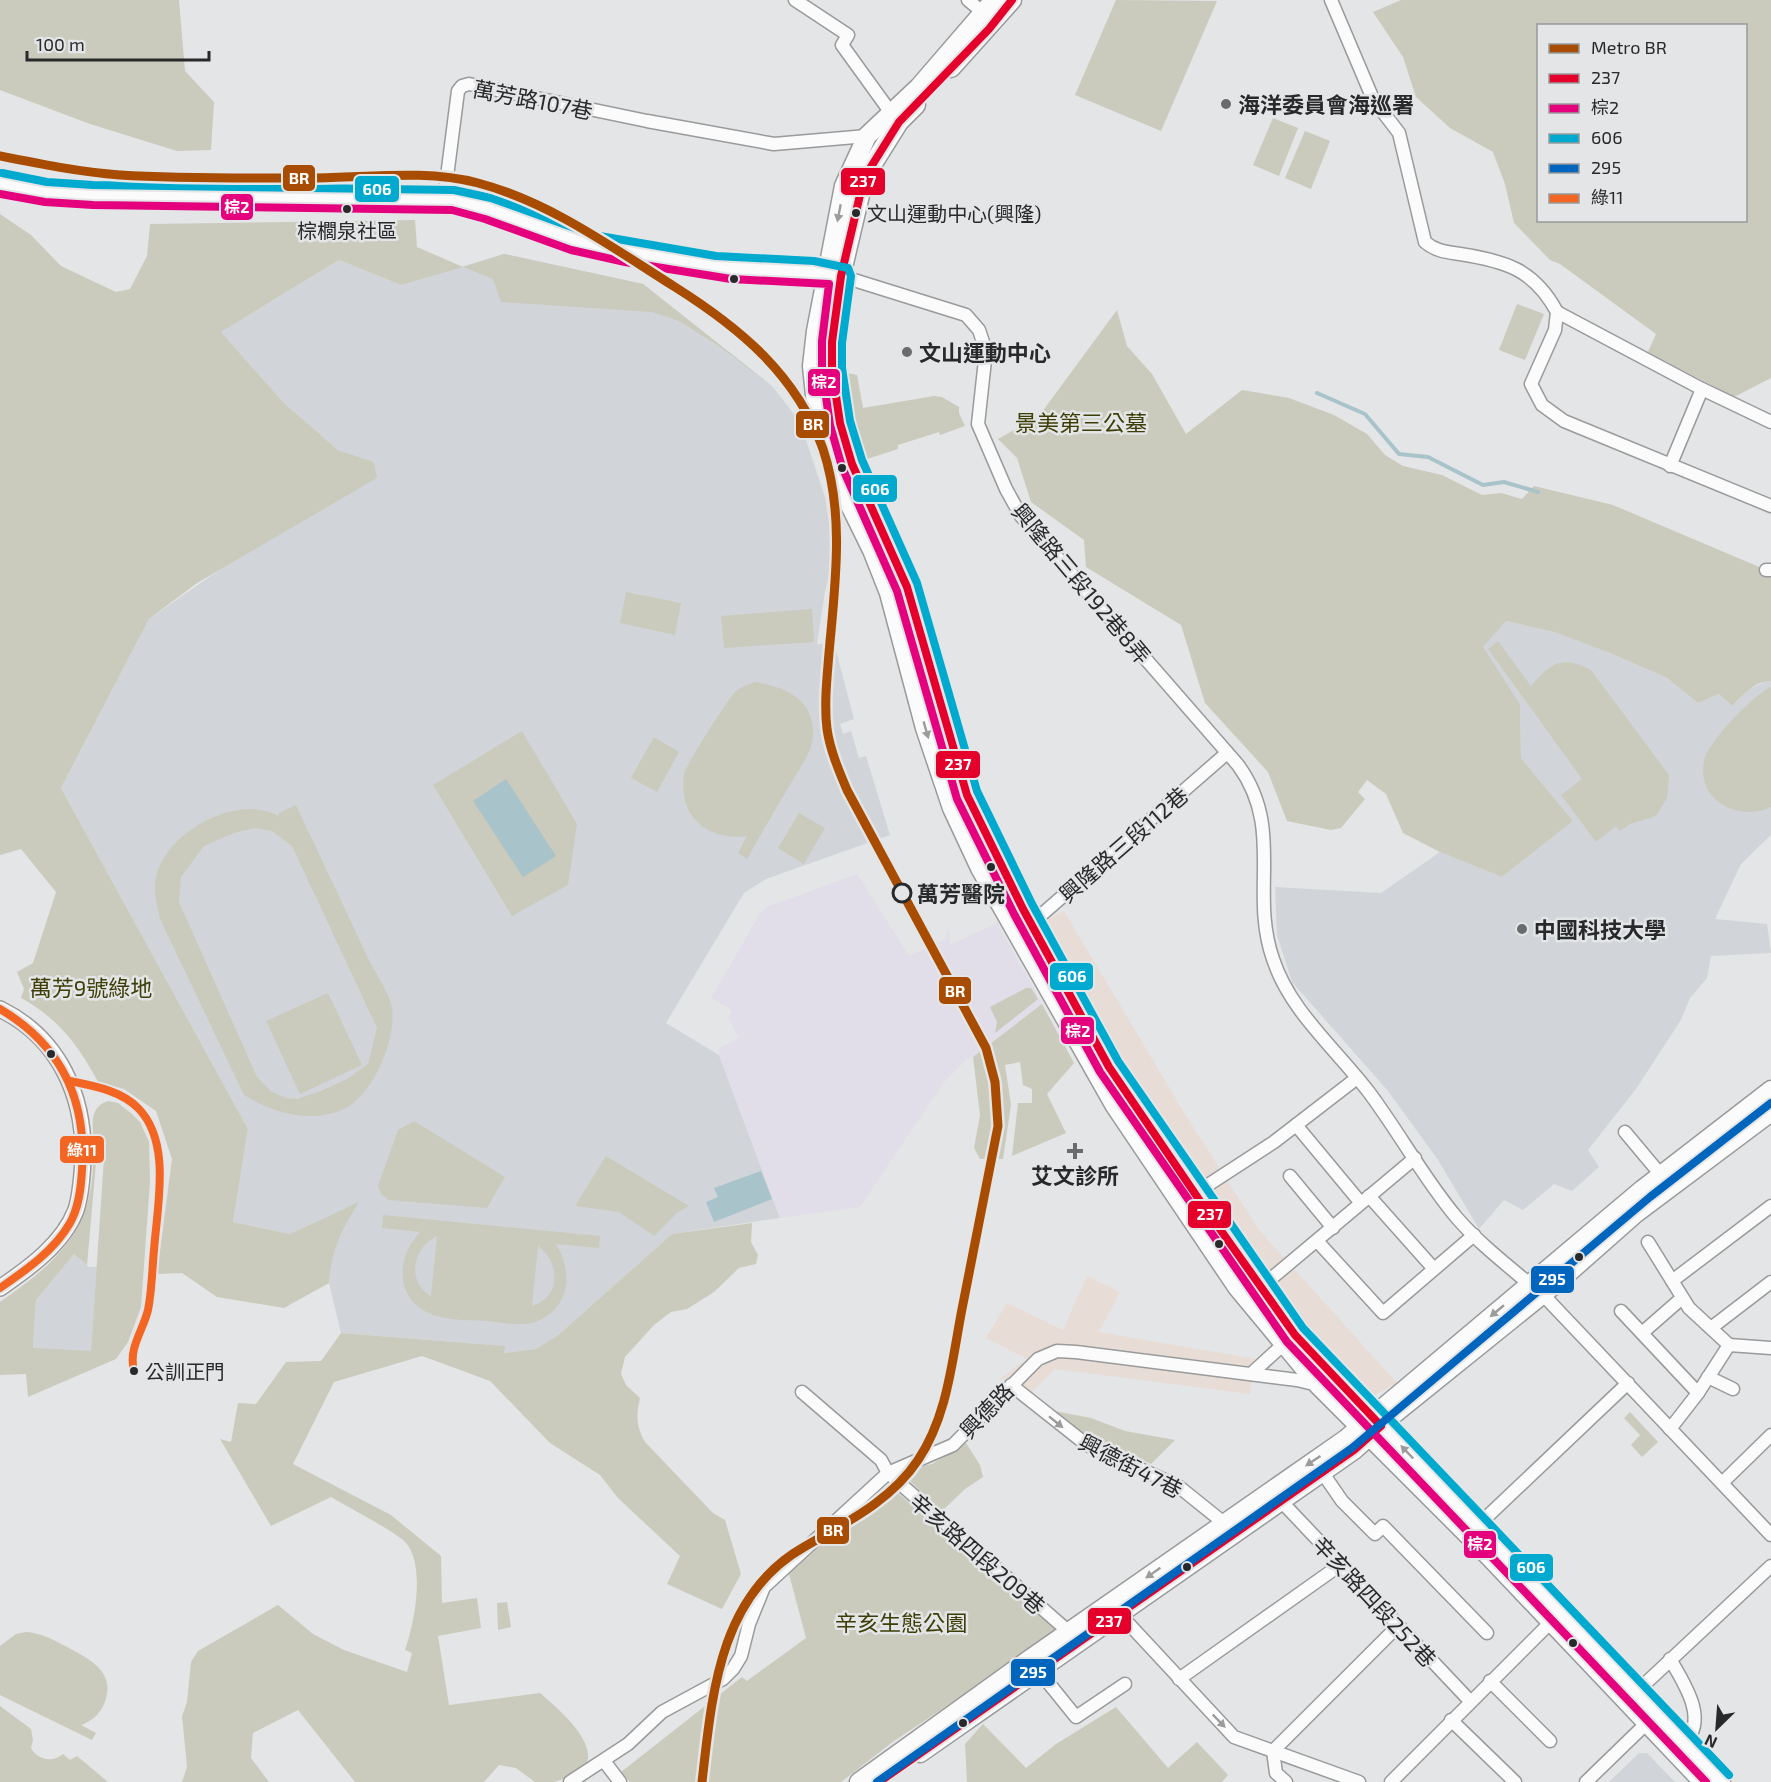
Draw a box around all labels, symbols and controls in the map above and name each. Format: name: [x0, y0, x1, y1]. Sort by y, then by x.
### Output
scale bar: [27, 24, 208, 62]
legend: [1537, 24, 1747, 222]
text: 100 m: [36, 33, 85, 55]
text: Metro BR: [1591, 36, 1667, 58]
text: 237: [1591, 66, 1620, 88]
street label: 萬芳路107巷: [471, 75, 595, 123]
place label: 海洋委員會海巡署: [1238, 91, 1414, 117]
text: 棕2: [1591, 96, 1619, 118]
marker: 海洋委員會海巡署: [1219, 97, 1233, 111]
text: 606: [1591, 126, 1622, 148]
text: 295: [1591, 156, 1621, 178]
line badge: BR: [282, 164, 316, 192]
line badge: 237: [840, 167, 886, 196]
text: BR: [289, 168, 309, 187]
text: 237: [850, 171, 877, 190]
line badge: 606: [354, 175, 400, 203]
text: 606: [363, 179, 391, 198]
text: 綠11: [1591, 186, 1623, 208]
line badge: 棕2: [220, 193, 254, 221]
text: 棕2: [224, 197, 250, 216]
place label: 文山運動中心(興隆): [867, 201, 1041, 225]
marker: 棕櫚泉社區: [341, 203, 353, 215]
one-way arrow: [834, 203, 843, 222]
marker: 文山運動中心(興隆): [850, 207, 862, 219]
place label: 棕櫚泉社區: [297, 218, 397, 242]
unlabelled marker: [728, 273, 740, 285]
place label: 文山運動中心: [919, 339, 1051, 365]
marker: 文山運動中心: [900, 345, 914, 359]
line badge: 棕2: [807, 368, 841, 397]
text: 棕2: [811, 372, 837, 391]
park label: 景美第三公墓: [1015, 409, 1147, 435]
line badge: BR: [795, 410, 830, 439]
text: BR: [803, 414, 823, 433]
unlabelled marker: [836, 462, 848, 474]
line badge: 606: [852, 474, 898, 503]
text: 606: [861, 479, 889, 498]
street label: 興隆路三段192巷8弄: [1007, 498, 1157, 668]
one-way arrow: [922, 721, 931, 739]
line badge: 237: [935, 750, 981, 779]
text: 237: [945, 754, 972, 773]
street label: 興隆路三段112巷: [1053, 781, 1193, 907]
unlabelled marker: [985, 861, 997, 873]
place label: 萬芳醫院: [917, 880, 1005, 906]
marker: 萬芳醫院: [892, 883, 912, 903]
place label: 中國科技大學: [1534, 916, 1666, 942]
marker: 中國科技大學: [1515, 922, 1529, 936]
line badge: 606: [1049, 962, 1094, 991]
text: 606: [1058, 966, 1086, 985]
park label: 萬芳9號綠地: [30, 974, 152, 1000]
line badge: BR: [938, 976, 972, 1005]
text: BR: [945, 981, 965, 1000]
line badge: 棕2: [1060, 1016, 1095, 1045]
text: 棕2: [1065, 1021, 1091, 1040]
unlabelled marker: [45, 1048, 57, 1060]
line badge: 綠11: [59, 1135, 105, 1164]
text: 綠11: [67, 1140, 97, 1159]
marker: 艾文診所: [1066, 1142, 1084, 1160]
place label: 艾文診所: [1031, 1162, 1119, 1188]
line badge: 237: [1187, 1200, 1232, 1229]
text: 237: [1197, 1204, 1224, 1223]
unlabelled marker: [1213, 1238, 1225, 1250]
unlabelled marker: [1573, 1251, 1585, 1263]
line badge: 295: [1530, 1265, 1575, 1294]
text: 295: [1538, 1269, 1566, 1288]
one-way arrow: [1489, 1304, 1505, 1317]
place label: 公訓正門: [145, 1359, 225, 1383]
marker: 公訓正門: [128, 1365, 140, 1377]
street label: 興德路: [954, 1377, 1018, 1443]
one-way arrow: [1048, 1416, 1064, 1429]
street label: 興德街47巷: [1075, 1428, 1187, 1502]
one-way arrow: [1400, 1445, 1414, 1460]
one-way arrow: [1306, 1455, 1322, 1467]
street label: 辛亥路四段209巷: [905, 1487, 1051, 1619]
line badge: BR: [816, 1516, 850, 1545]
text: BR: [823, 1520, 843, 1539]
line badge: 棕2: [1463, 1530, 1497, 1559]
street label: 辛亥路四段252巷: [1308, 1531, 1442, 1671]
text: 棕2: [1467, 1534, 1493, 1553]
line badge: 606: [1509, 1553, 1554, 1582]
text: 606: [1517, 1557, 1545, 1576]
unlabelled marker: [1181, 1561, 1193, 1573]
one-way arrow: [1146, 1567, 1162, 1579]
line badge: 237: [1087, 1607, 1132, 1635]
park label: 辛亥生態公園: [835, 1609, 967, 1635]
text: 237: [1096, 1611, 1123, 1630]
unlabelled marker: [1567, 1637, 1579, 1649]
line badge: 295: [1010, 1658, 1056, 1687]
text: 295: [1019, 1662, 1047, 1681]
north arrow: [1687, 1698, 1747, 1758]
one-way arrow: [1212, 1714, 1226, 1729]
unlabelled marker: [957, 1717, 969, 1729]
text: N: [1701, 1731, 1720, 1753]

